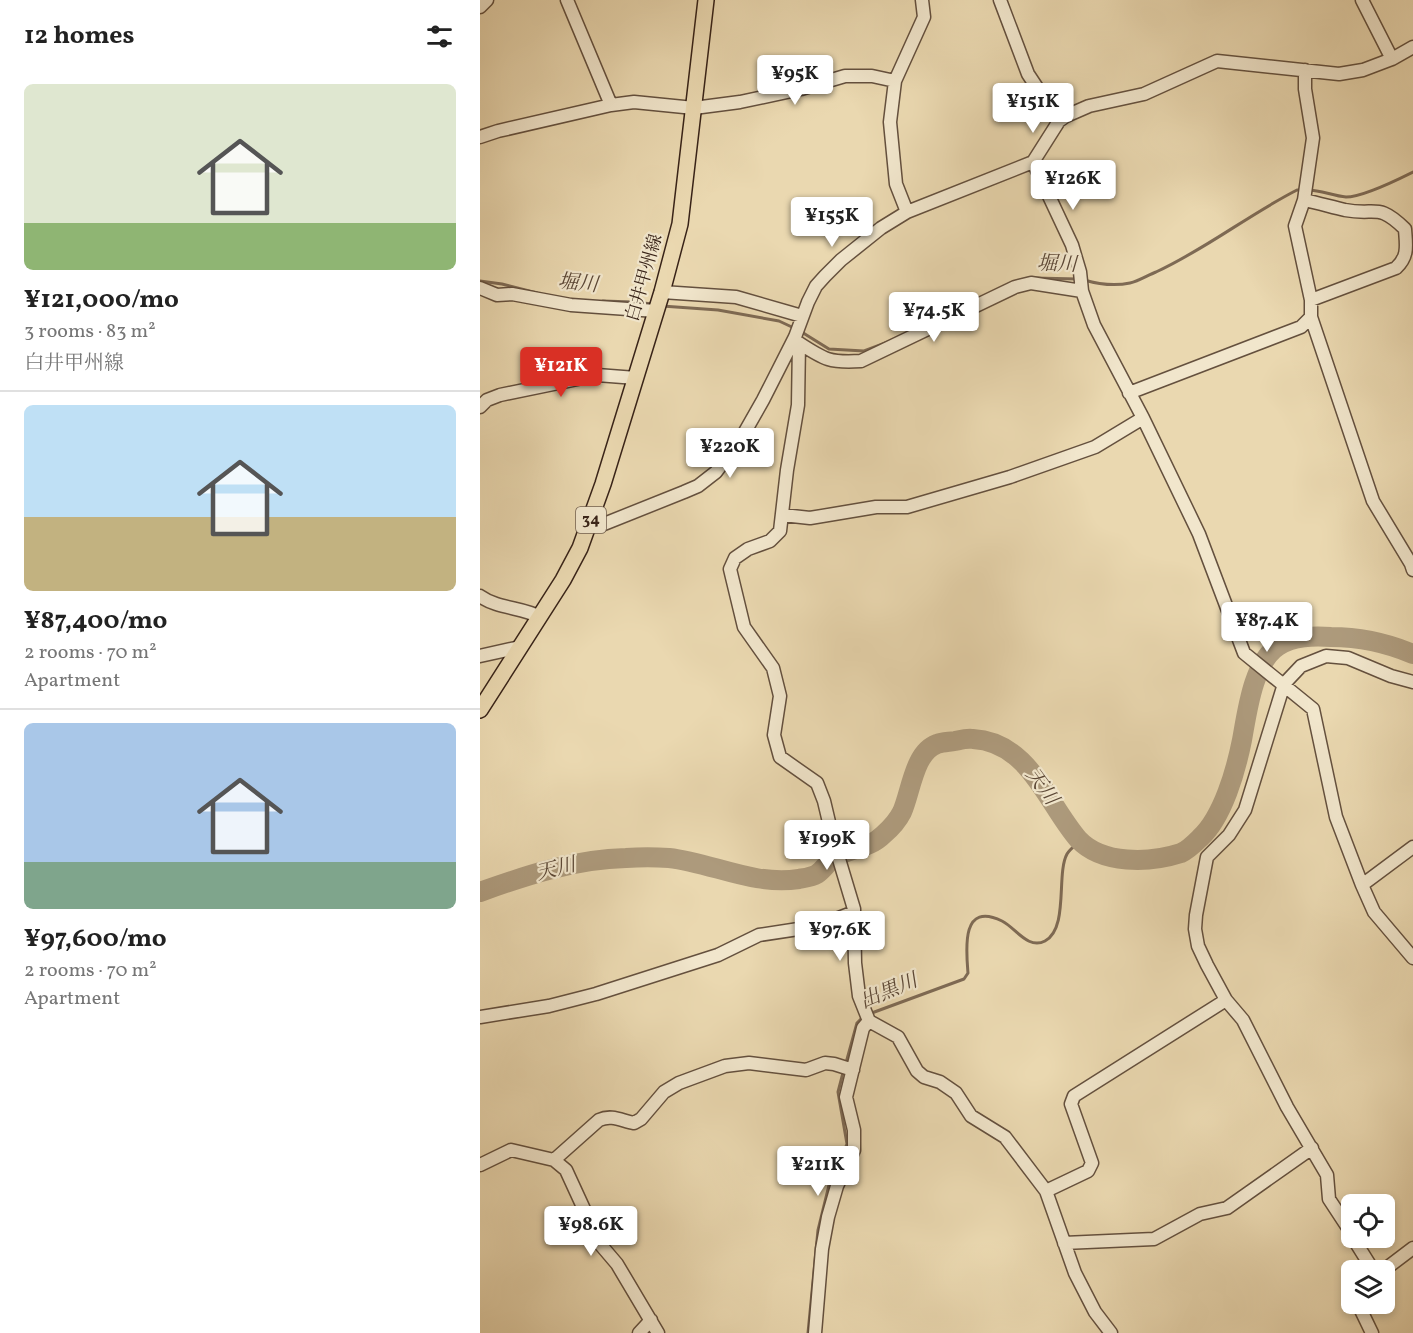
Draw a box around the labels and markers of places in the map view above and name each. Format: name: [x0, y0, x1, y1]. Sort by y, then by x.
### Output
pin: ¥95K: [759, 55, 831, 106]
pin: ¥151K: [991, 83, 1075, 134]
pin: ¥126K: [1031, 160, 1115, 211]
pin: ¥155K: [790, 197, 874, 248]
pin: ¥74.5K: [885, 292, 983, 343]
pin: ¥121K: [519, 347, 603, 398]
pin: ¥220K: [688, 428, 772, 479]
pin: ¥87.4K: [1218, 602, 1316, 653]
pin: ¥199K: [785, 820, 869, 871]
pin: ¥97.6K: [791, 911, 889, 962]
pin: ¥211K: [776, 1146, 860, 1197]
pin: ¥98.6K: [542, 1206, 640, 1257]

